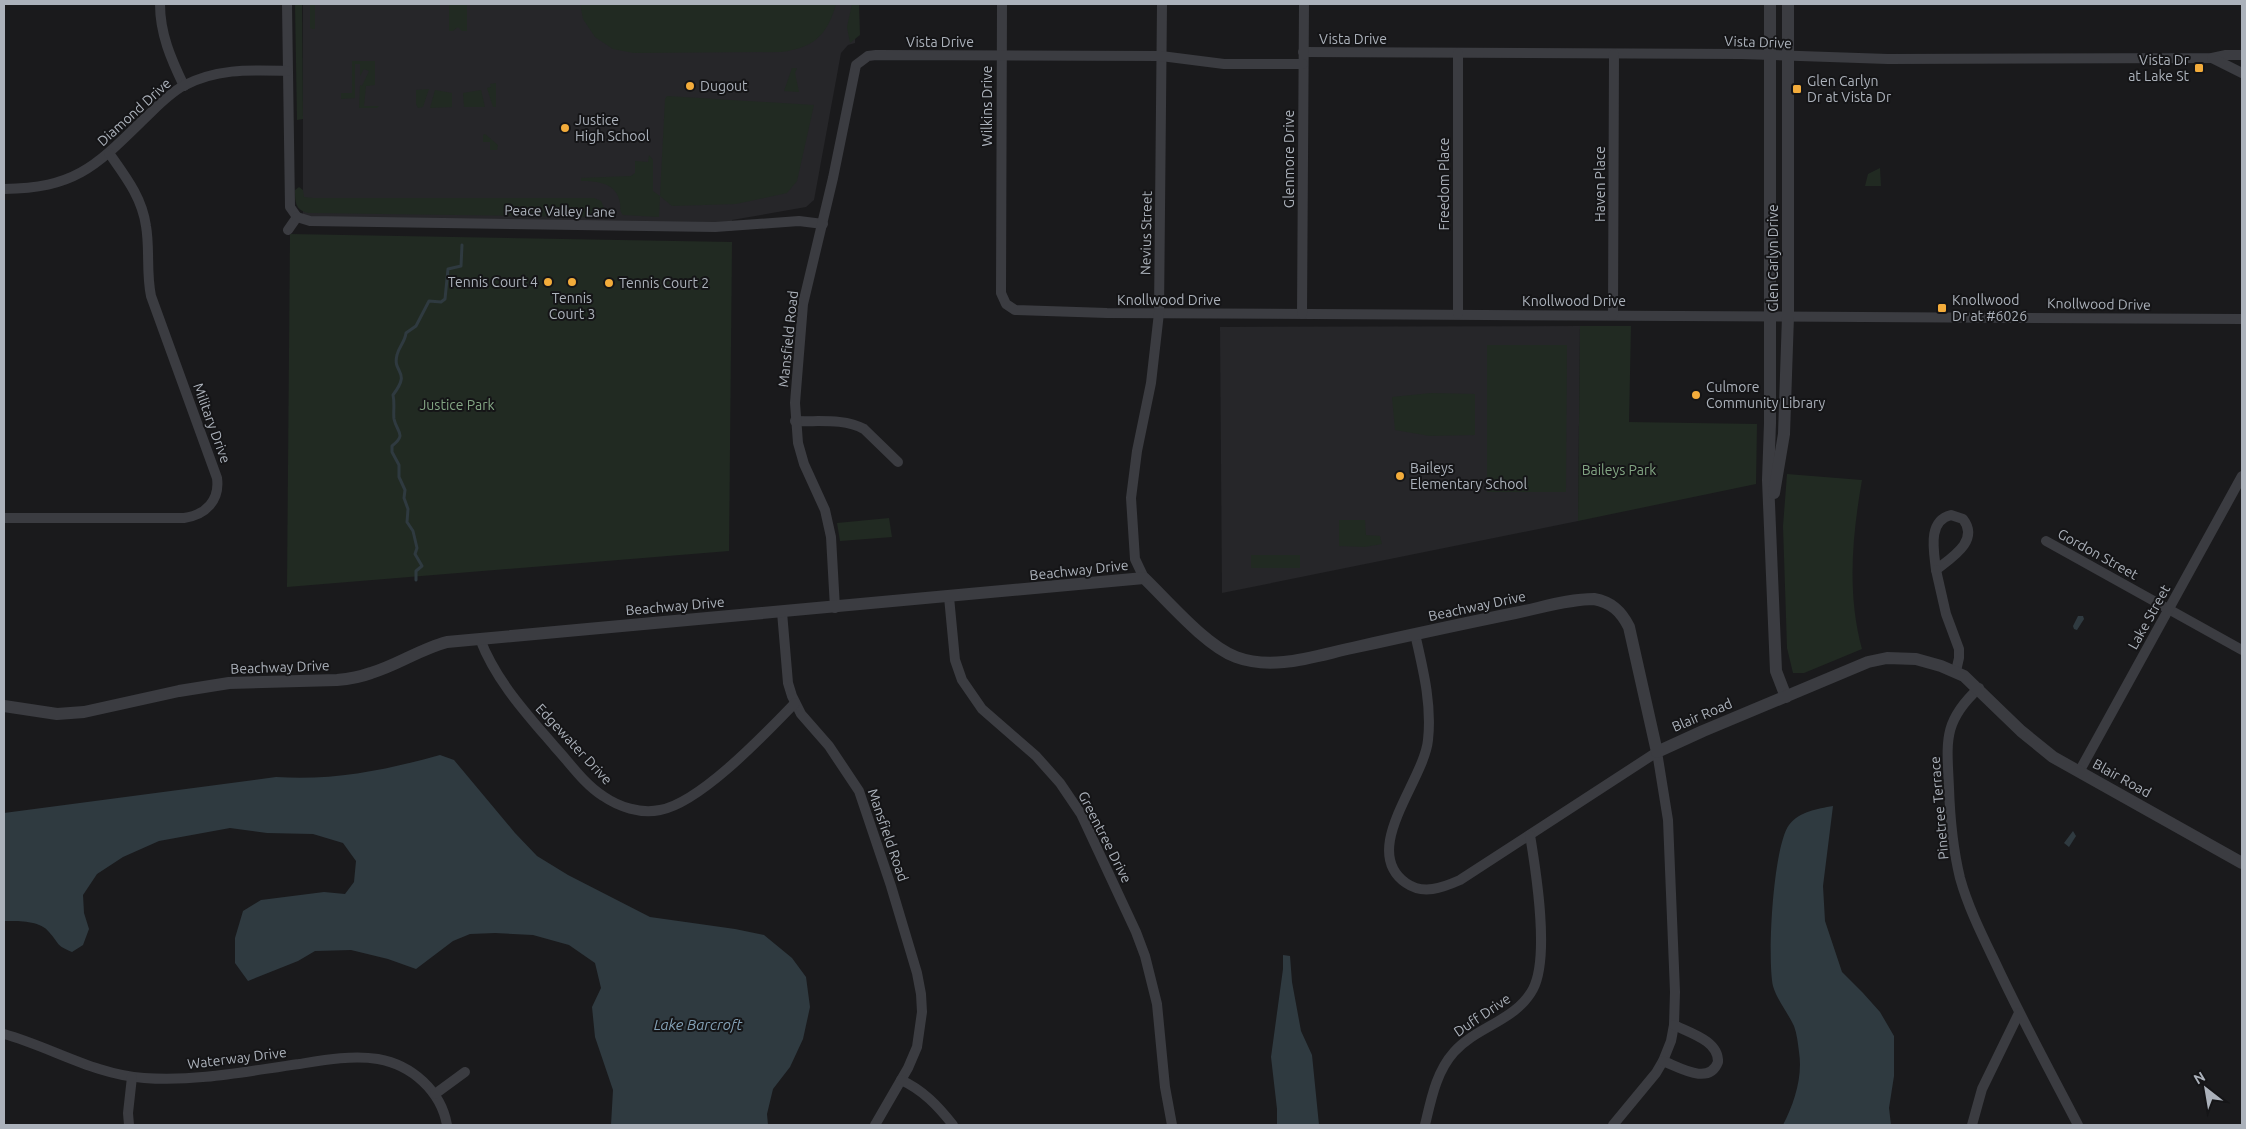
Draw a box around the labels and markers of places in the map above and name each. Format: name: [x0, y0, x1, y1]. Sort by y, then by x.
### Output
place label: Vista Dr at Lake St: [2128, 52, 2190, 84]
marker: Vista Dr at Lake St: [2193, 62, 2205, 74]
place label: Glen Carlyn Dr at Vista Dr: [1807, 73, 1892, 105]
place label: Dugout: [700, 78, 748, 94]
marker: Dugout: [684, 80, 696, 92]
marker: Glen Carlyn Dr at Vista Dr: [1791, 83, 1803, 95]
place label: Justice High School: [575, 112, 650, 144]
marker: Justice High School: [559, 122, 571, 134]
place label: Tennis Court 4: [448, 274, 538, 290]
place label: Tennis Court 2: [619, 275, 709, 291]
marker: Tennis Court 4: [542, 276, 554, 288]
marker: Tennis Court 3: [566, 276, 578, 288]
marker: Tennis Court 2: [603, 277, 615, 289]
place label: Tennis Court 3: [549, 290, 595, 322]
place label: Knollwood Dr at #6026: [1952, 292, 2027, 324]
marker: Knollwood Dr at #6026: [1936, 302, 1948, 314]
place label: Culmore Community Library: [1706, 379, 1826, 411]
marker: Culmore Community Library: [1690, 389, 1702, 401]
place label: Baileys Elementary School: [1410, 460, 1528, 492]
marker: Baileys Elementary School: [1394, 470, 1406, 482]

